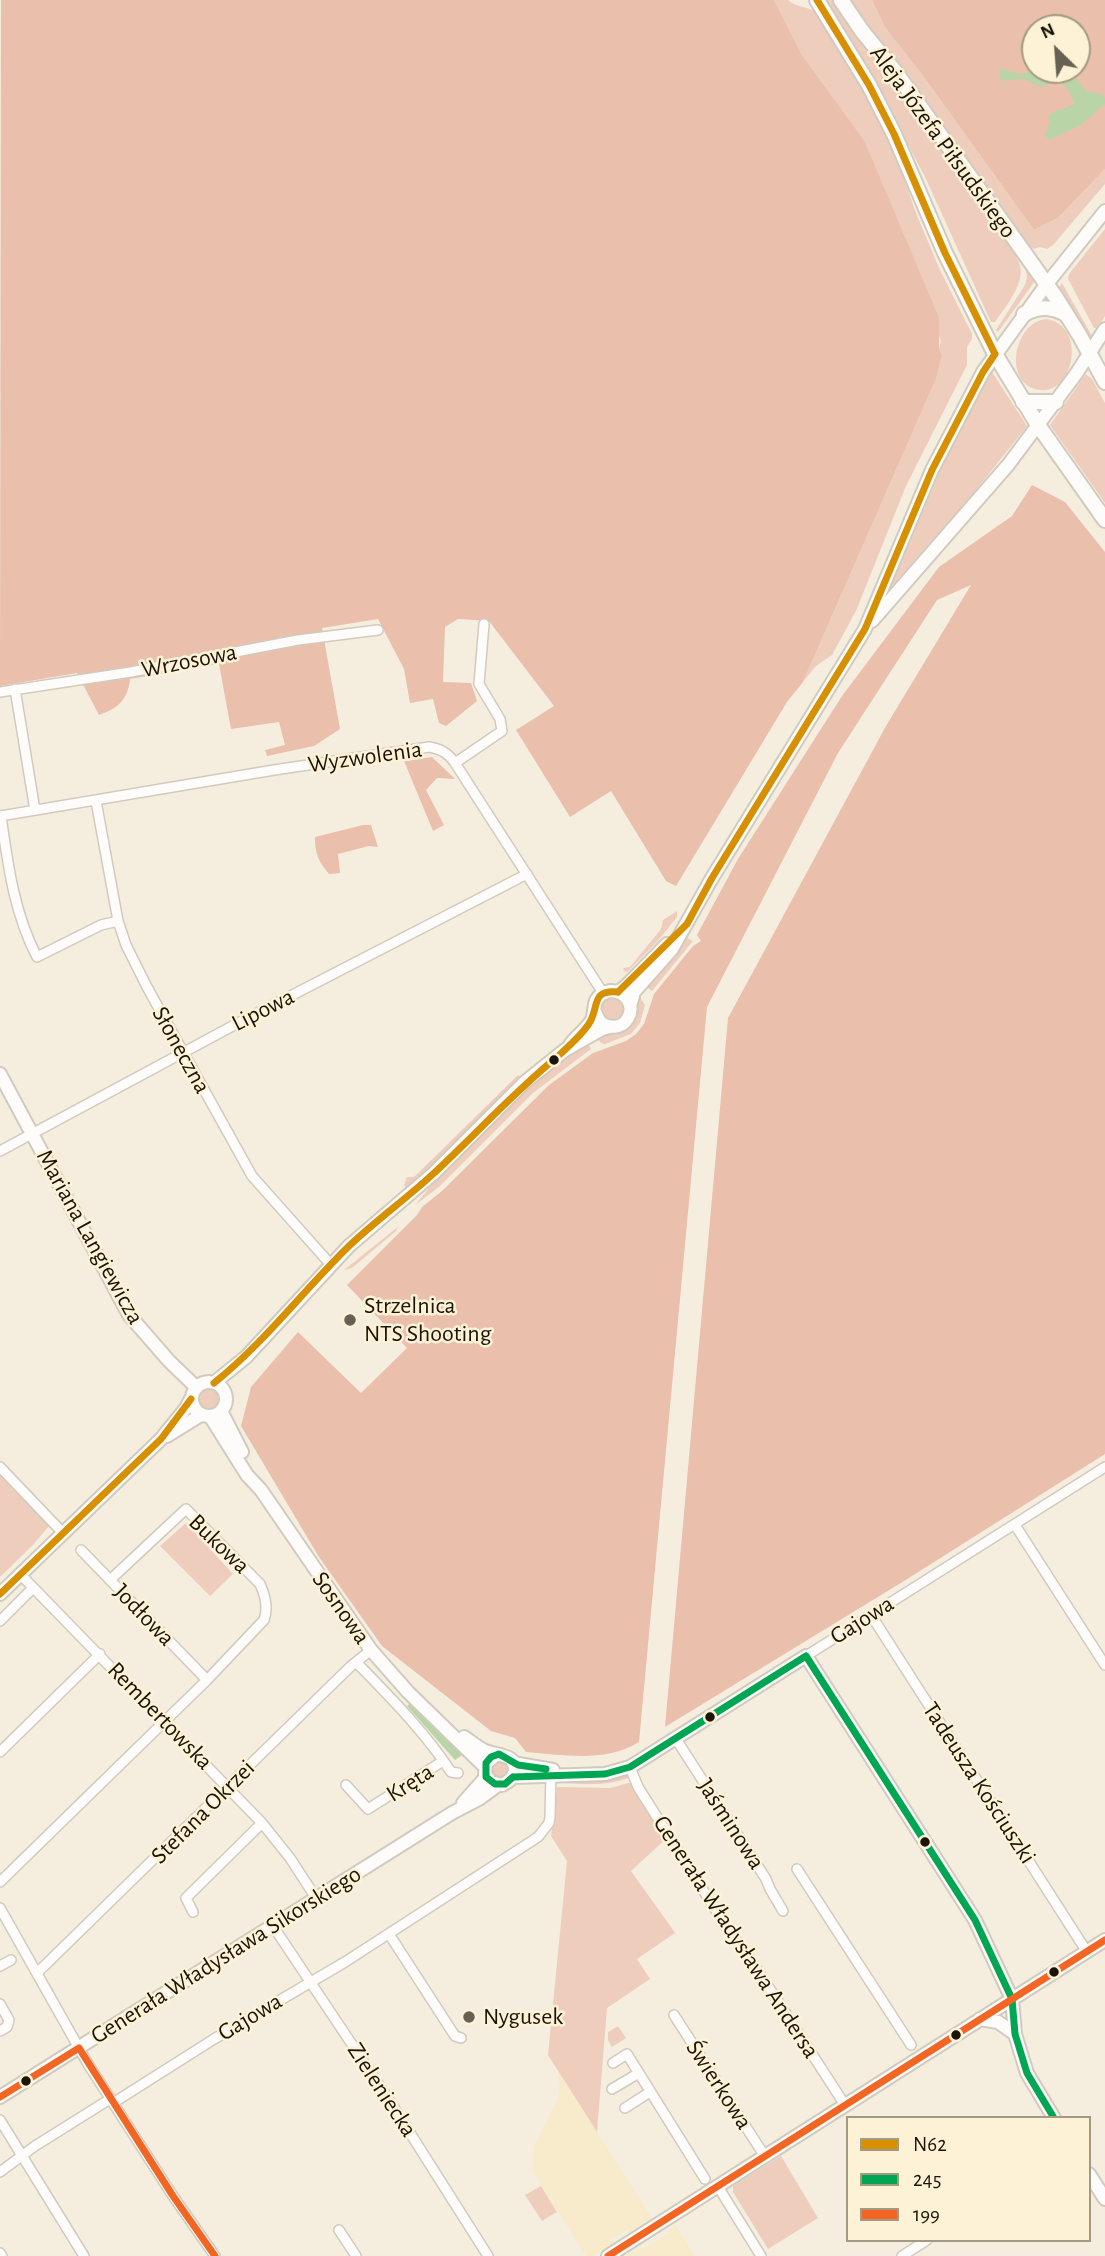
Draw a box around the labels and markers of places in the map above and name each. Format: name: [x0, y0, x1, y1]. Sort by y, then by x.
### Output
unlabelled marker: [547, 1053, 561, 1067]
place label: Strzelnica NTS Shooting: [364, 1292, 491, 1348]
marker: Strzelnica NTS Shooting: [342, 1312, 358, 1328]
unlabelled marker: [703, 1710, 717, 1724]
unlabelled marker: [918, 1835, 932, 1849]
unlabelled marker: [1047, 1965, 1061, 1979]
place label: Nygusek: [483, 2003, 563, 2031]
marker: Nygusek: [461, 2009, 477, 2025]
unlabelled marker: [949, 2028, 963, 2042]
unlabelled marker: [19, 2074, 33, 2088]

